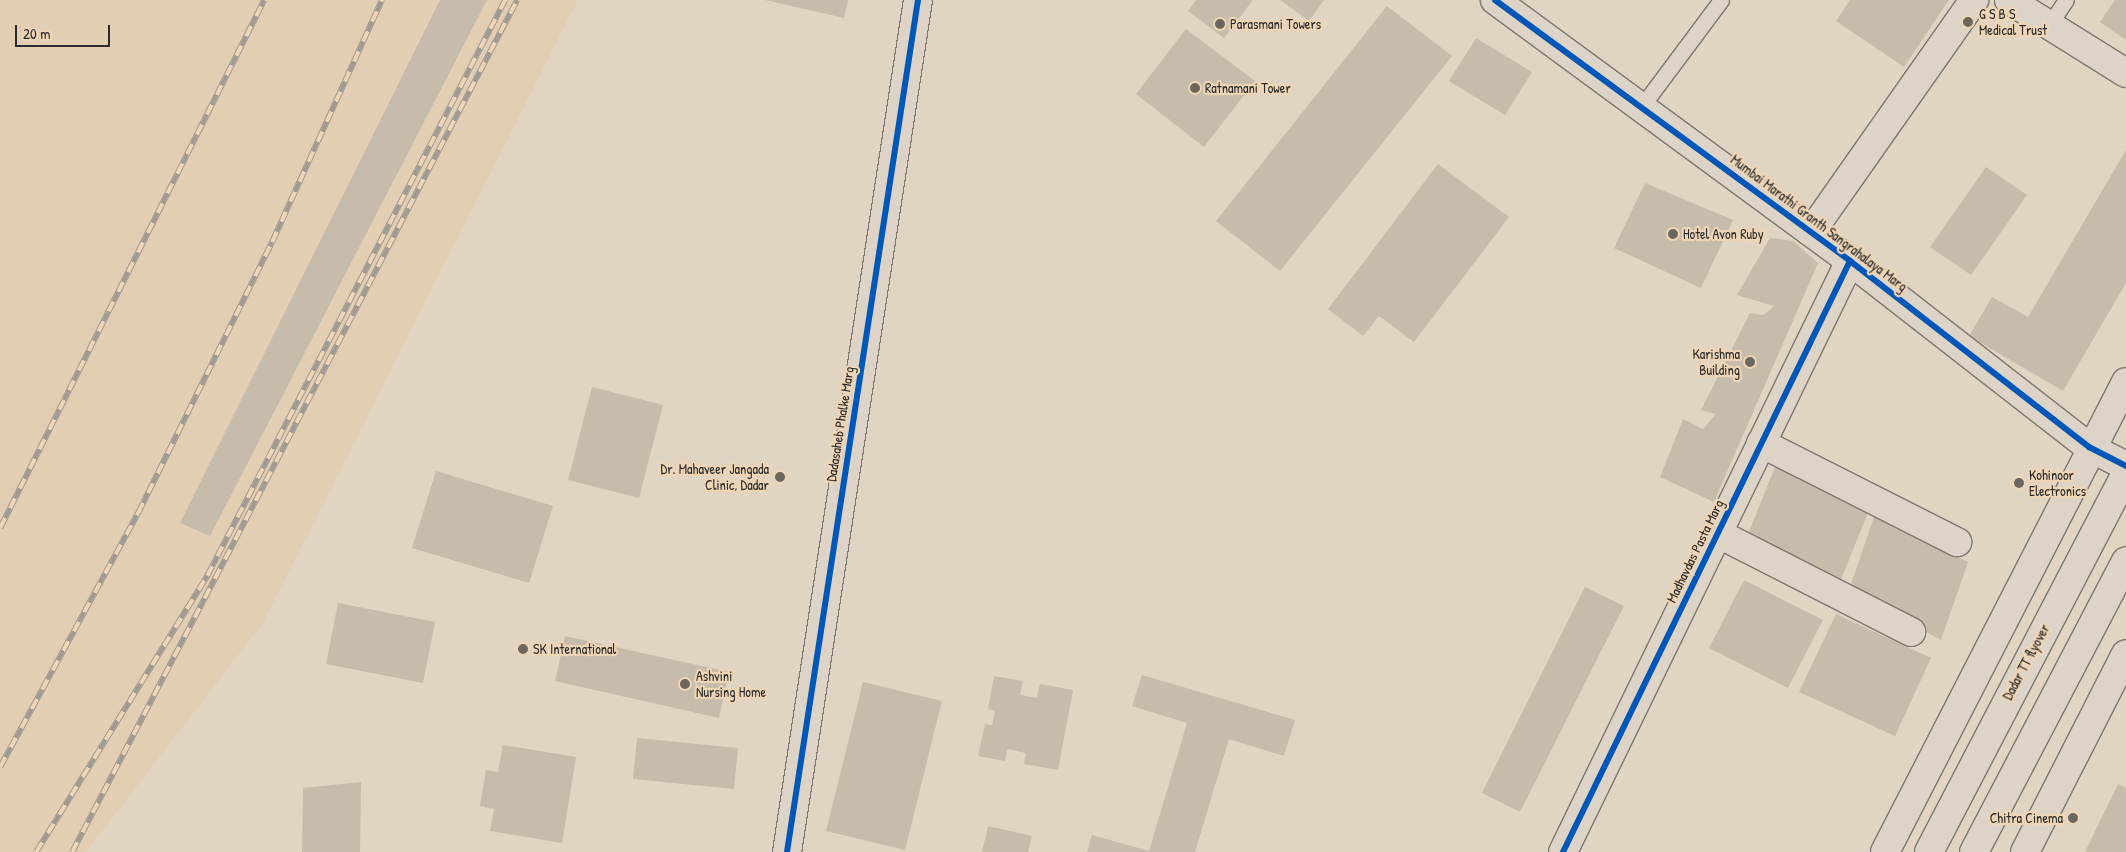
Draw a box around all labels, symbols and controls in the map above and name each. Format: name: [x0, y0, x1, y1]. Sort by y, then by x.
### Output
place label: G S B S Medical Trust: [1979, 6, 2047, 38]
scale bar: [18, 15, 112, 47]
marker: G S B S Medical Trust: [1961, 15, 1975, 29]
place label: Parasmani Towers: [1230, 16, 1321, 32]
marker: Parasmani Towers: [1214, 18, 1226, 30]
text: 20 m: [23, 23, 50, 44]
place label: Ratnamani Tower: [1205, 80, 1291, 96]
marker: Ratnamani Tower: [1189, 82, 1201, 94]
street label: Mumbai Marathi Granth Sangrahalaya Marg: [1727, 151, 1911, 295]
place label: Hotel Avon Ruby: [1683, 226, 1764, 242]
marker: Hotel Avon Ruby: [1667, 228, 1679, 240]
place label: Karishma Building: [1692, 346, 1740, 378]
marker: Karishma Building: [1744, 356, 1756, 368]
street label: Dadasaheb Phalke Marg: [823, 365, 857, 483]
place label: Dr. Mahaveer Jangada Clinic, Dadar: [661, 461, 769, 494]
place label: Kohinoor Electronics: [2029, 467, 2086, 500]
marker: Dr. Mahaveer Jangada Clinic, Dadar: [773, 470, 787, 484]
marker: Kohinoor Electronics: [2013, 477, 2025, 489]
street label: Madhavdas Pasta Marg: [1663, 497, 1727, 605]
street label: Dadar TT flyover: [1999, 621, 2053, 703]
place label: SK International: [533, 641, 616, 657]
marker: SK International: [517, 643, 529, 655]
place label: Ashvini Nursing Home: [696, 668, 766, 700]
marker: Ashvini Nursing Home: [678, 677, 692, 691]
place label: Chitra Cinema: [1990, 810, 2063, 826]
marker: Chitra Cinema: [2067, 812, 2079, 824]

